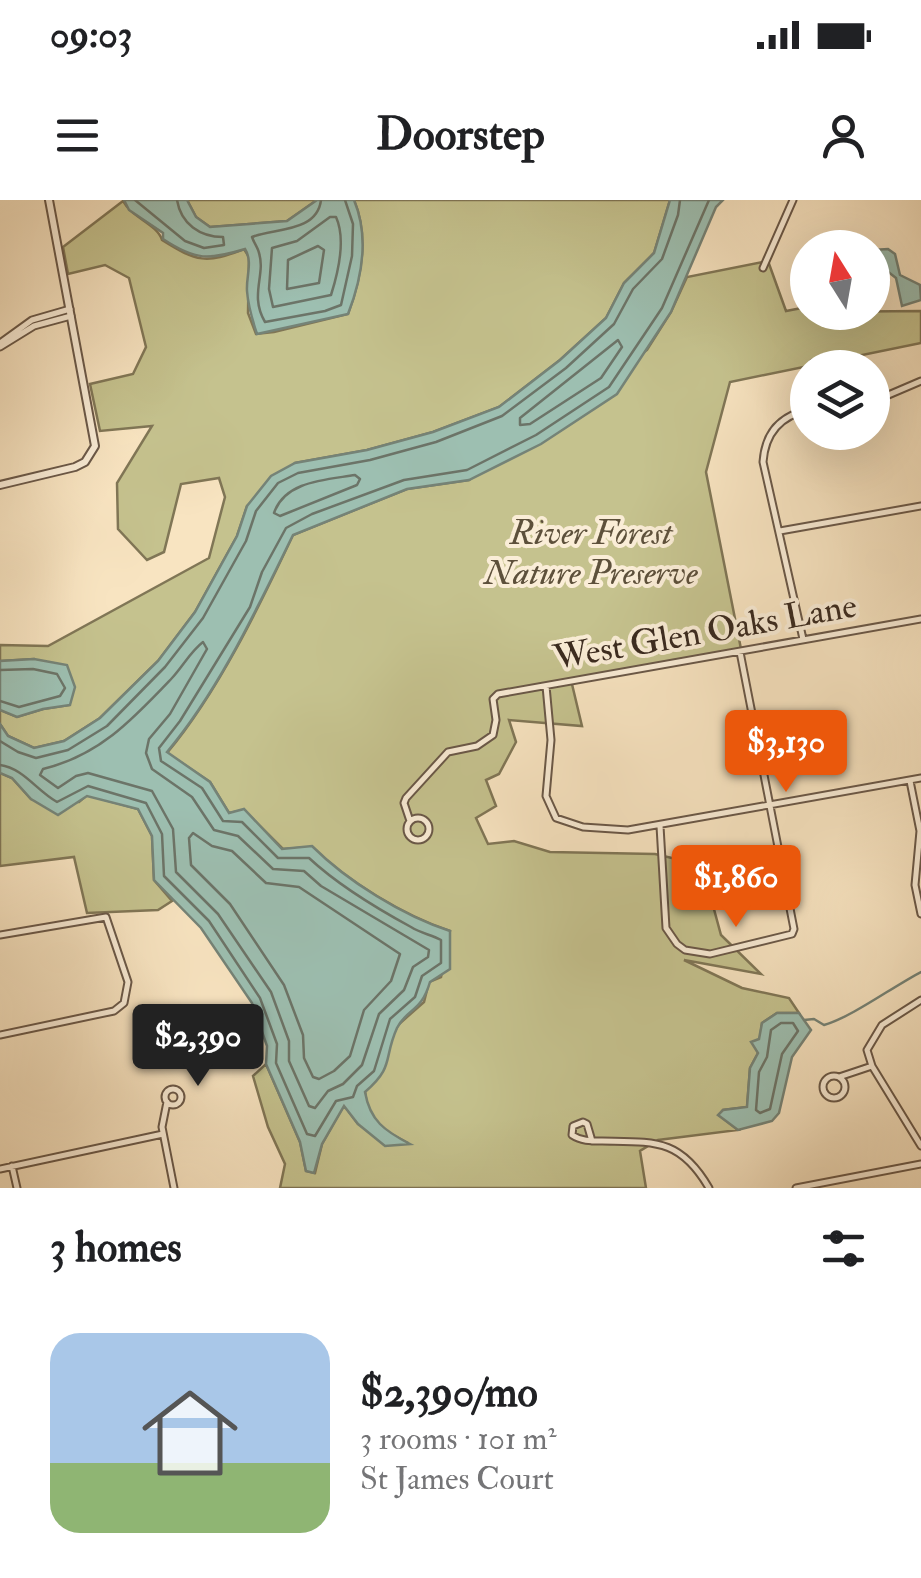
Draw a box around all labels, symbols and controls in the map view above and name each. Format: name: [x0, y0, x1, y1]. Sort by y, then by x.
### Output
text: 09:03: [50, 11, 132, 59]
text: Doorstep: [376, 107, 545, 163]
icon: menu: [50, 108, 105, 163]
icon: person: [816, 108, 871, 163]
north arrow: [790, 230, 890, 330]
map controls: [790, 230, 890, 450]
button: layers: [790, 350, 890, 450]
park label: River Forest Nature Preserve: [482, 511, 698, 595]
street label: West Glen Oaks Lane: [549, 584, 860, 681]
pin: $3,130: [705, 710, 867, 795]
text: $3,130: [747, 722, 825, 762]
pin: $1,860: [655, 845, 817, 930]
text: $1,860: [694, 857, 778, 897]
pin: $2,390: [117, 1004, 279, 1089]
text: $2,390: [154, 1016, 242, 1056]
icon: filters: [816, 1221, 871, 1276]
text: 3 homes: [50, 1222, 182, 1274]
text: $2,390/mo: [360, 1367, 538, 1419]
icon: home: [130, 1373, 250, 1493]
text: 3 rooms · 101 m²: [360, 1419, 557, 1459]
text: St James Court: [360, 1459, 554, 1499]

